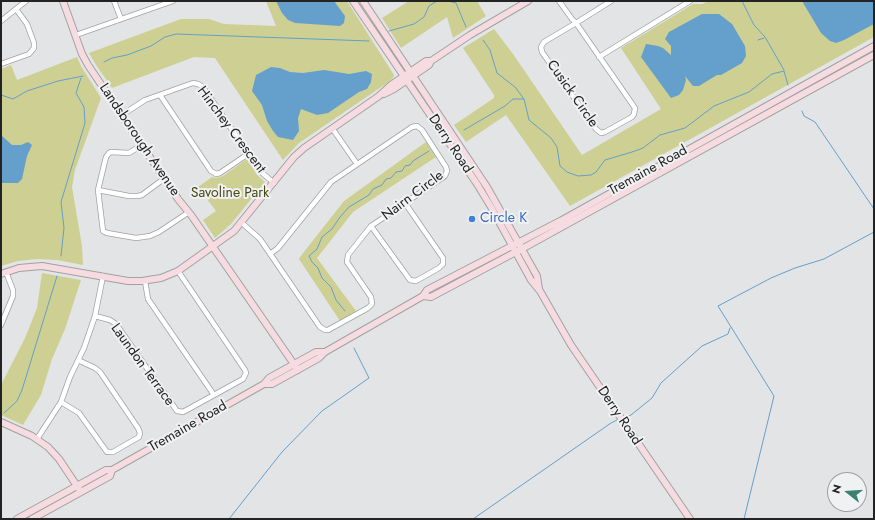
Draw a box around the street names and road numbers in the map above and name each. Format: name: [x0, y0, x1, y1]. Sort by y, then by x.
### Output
street label: Cusick Circle: [543, 57, 601, 131]
street label: Landsborough Avenue: [95, 80, 183, 200]
street label: Hinchey Crescent: [193, 83, 269, 177]
street label: Derry Road: [424, 111, 476, 177]
street label: Tremaine Road: [606, 142, 690, 200]
street label: Nairn Circle: [379, 167, 447, 225]
street label: Laundon Terrace: [107, 321, 177, 409]
street label: Derry Road: [593, 383, 645, 449]
street label: Tremaine Road: [146, 398, 230, 456]

